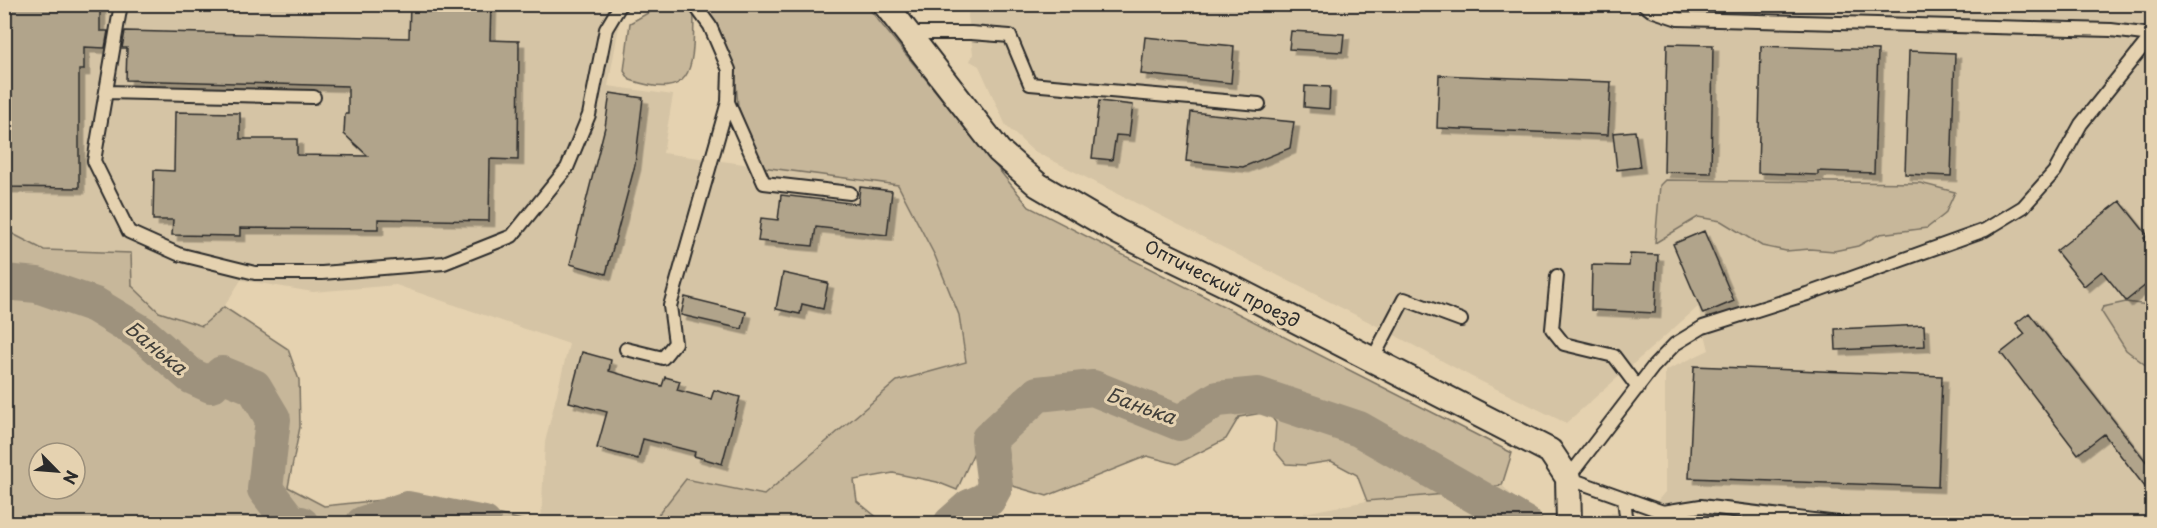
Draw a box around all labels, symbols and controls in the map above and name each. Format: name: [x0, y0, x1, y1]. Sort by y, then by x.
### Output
street label: Оптический проезд: [1140, 232, 1305, 334]
water label: Банька: [119, 313, 194, 382]
water label: Банька: [1102, 379, 1181, 432]
north arrow: [27, 441, 87, 501]
text: N: [58, 467, 85, 489]

